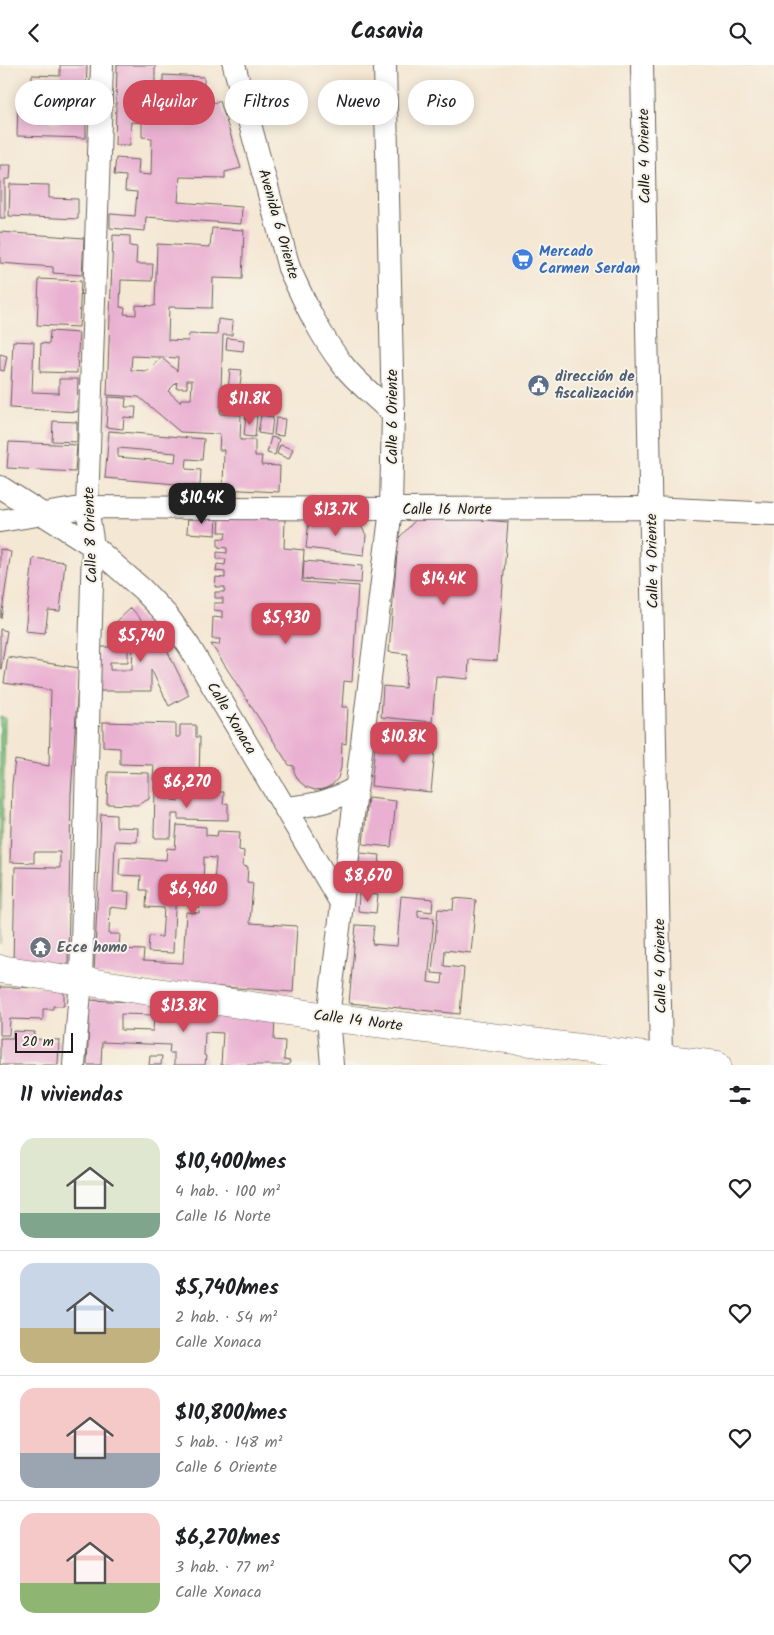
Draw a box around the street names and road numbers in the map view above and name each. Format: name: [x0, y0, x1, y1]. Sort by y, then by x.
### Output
street label: Calle 4 Oriente: [632, 108, 658, 204]
street label: Avenida 6 Oriente: [251, 166, 305, 282]
street label: Calle 6 Oriente: [381, 369, 405, 465]
street label: Calle 8 Oriente: [77, 486, 105, 583]
street label: Calle 16 Norte: [402, 498, 492, 522]
street label: Calle 4 Oriente: [640, 513, 666, 609]
street label: Calle Xonaca: [200, 678, 262, 759]
street label: Calle 4 Oriente: [648, 918, 674, 1014]
street label: Calle 14 Norte: [312, 1004, 404, 1038]

